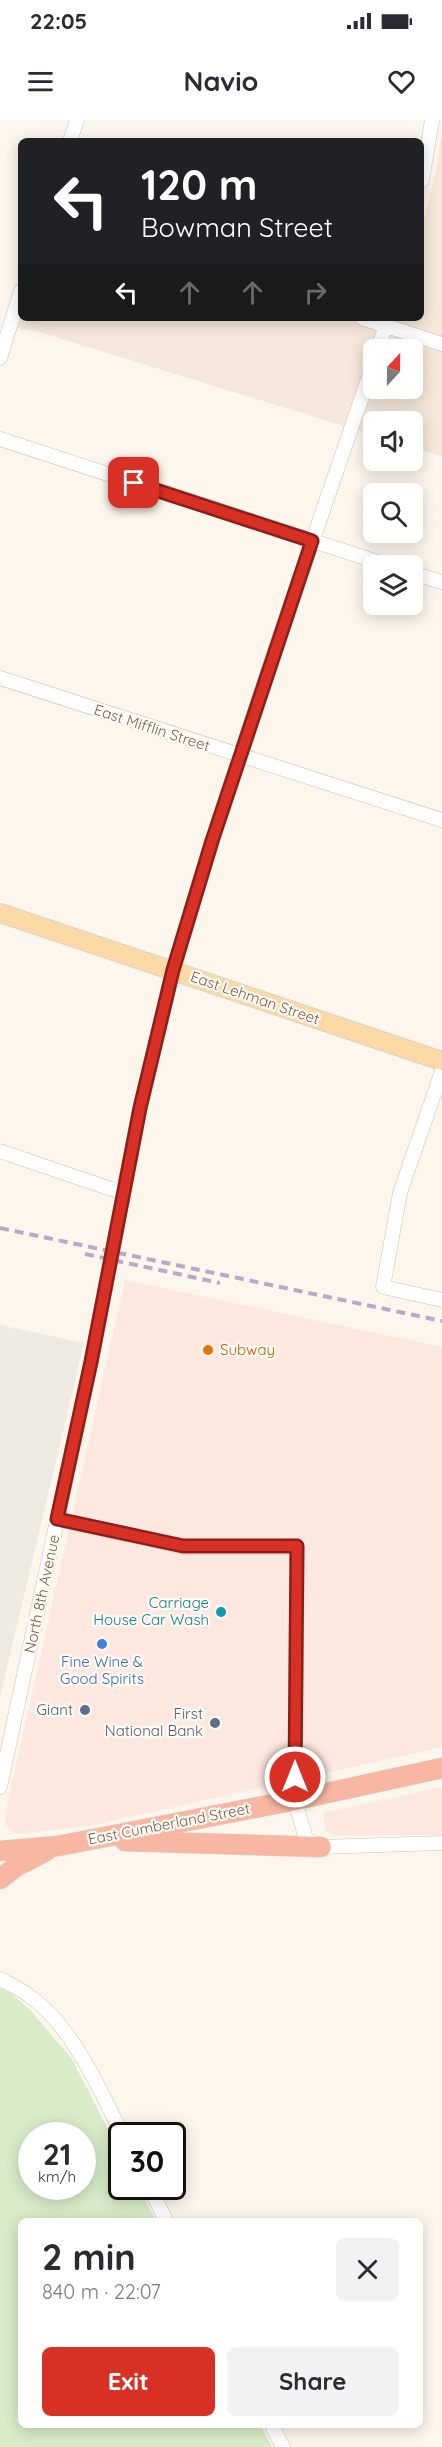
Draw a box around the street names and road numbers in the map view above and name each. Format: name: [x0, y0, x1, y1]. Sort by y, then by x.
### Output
street label: East Mifflin Street: [92, 700, 212, 755]
street label: East Lehman Street: [188, 967, 322, 1029]
street label: North 8th Avenue: [20, 1533, 63, 1655]
street label: East Cumberland Street: [86, 1798, 251, 1849]

